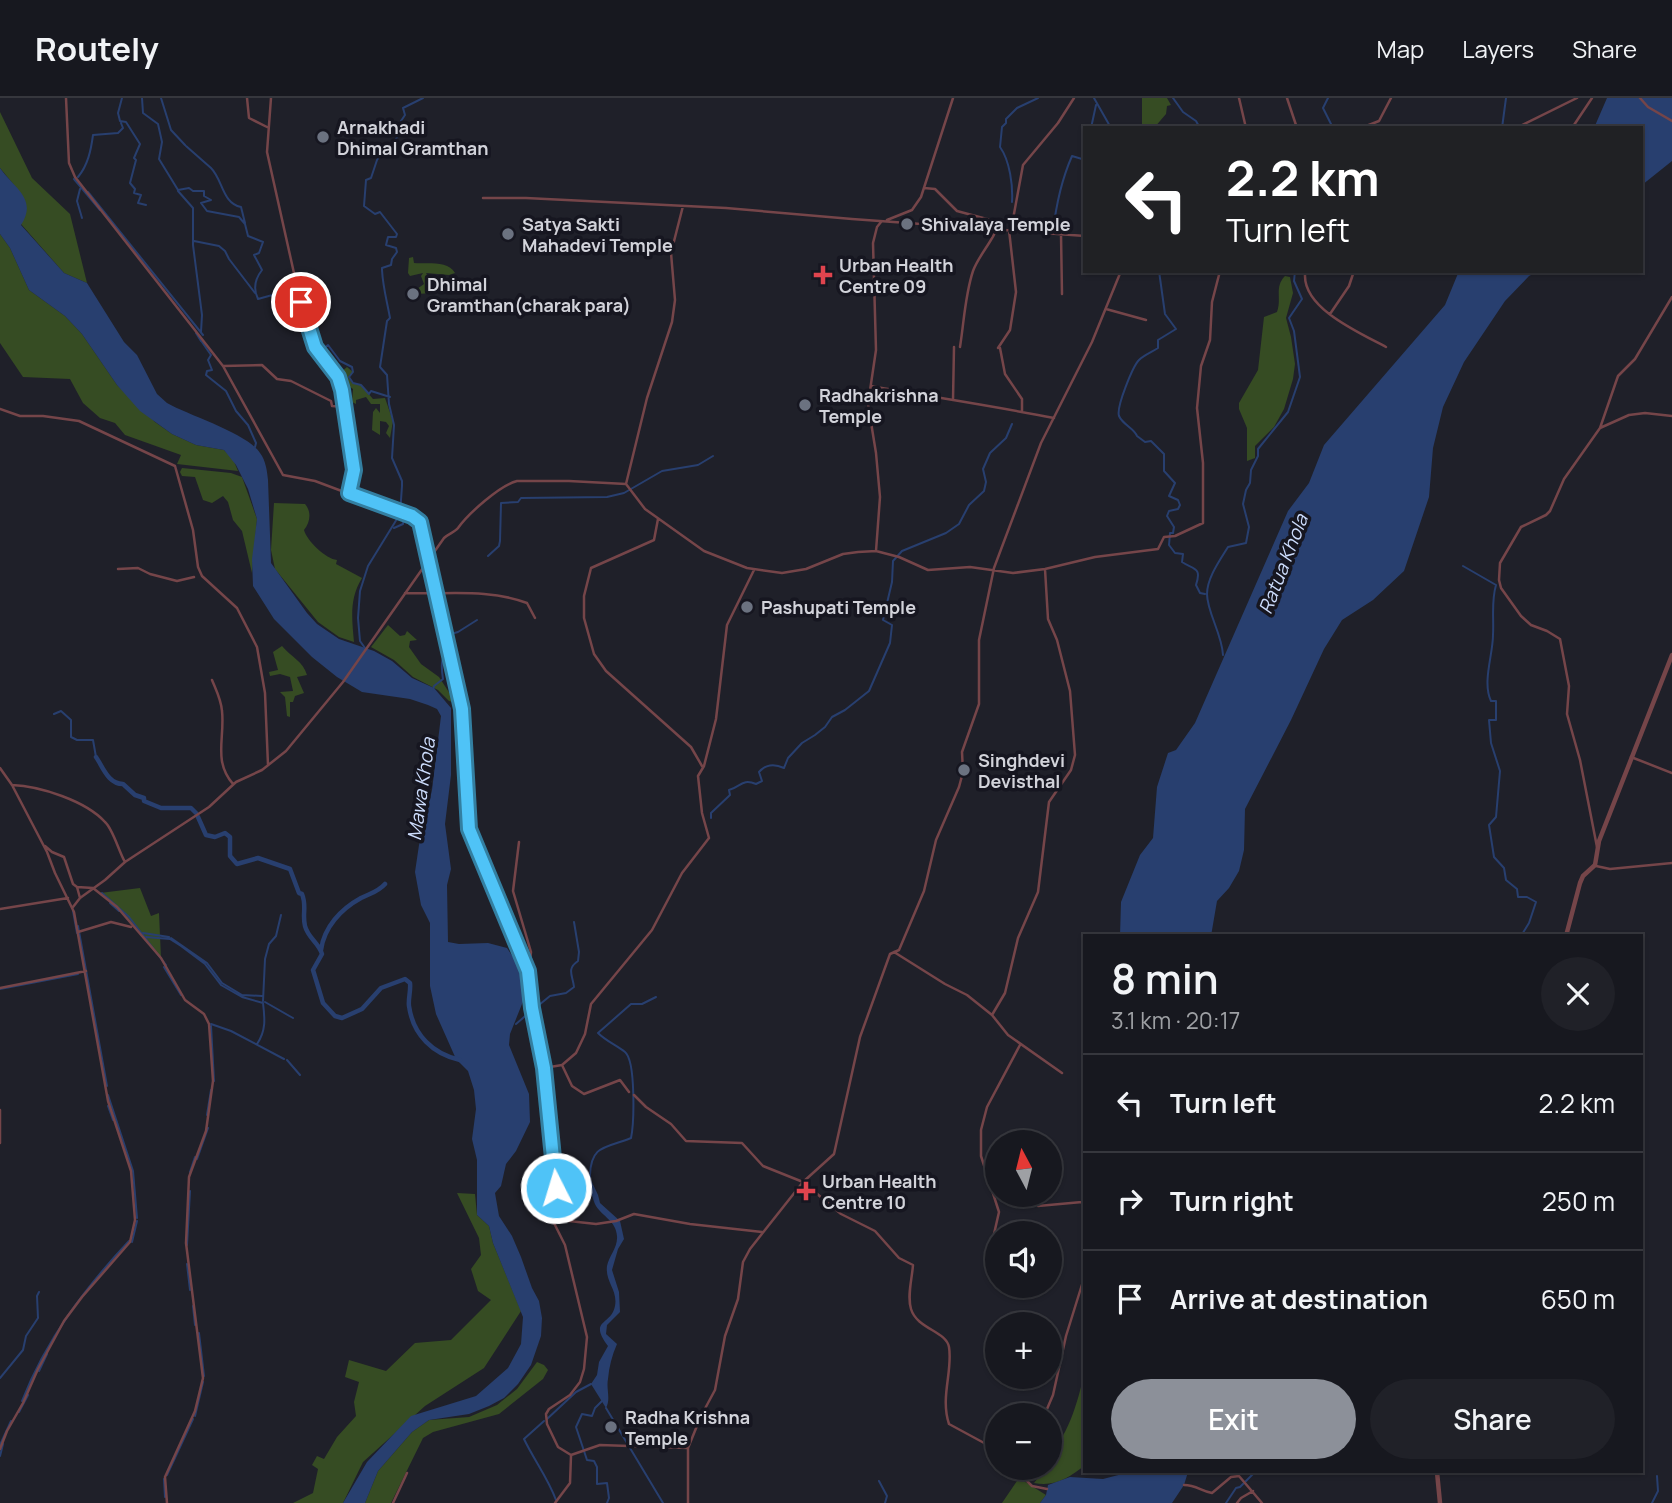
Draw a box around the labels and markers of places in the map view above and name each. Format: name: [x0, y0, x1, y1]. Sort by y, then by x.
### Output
place label: Arnakhadi Dhimal Gramthan: [337, 115, 488, 160]
marker: Arnakhadi Dhimal Gramthan: [315, 129, 331, 145]
place label: Satya Sakti Mahadevi Temple: [522, 212, 673, 257]
place label: Shivalaya Temple: [921, 212, 1071, 236]
marker: Shivalaya Temple: [899, 216, 915, 232]
marker: Satya Sakti Mahadevi Temple: [500, 226, 516, 242]
place label: Urban Health Centre 09: [839, 253, 954, 298]
marker: Urban Health Centre 09: [813, 265, 833, 285]
pin: [271, 272, 331, 332]
place label: Dhimal Gramthan(charak para): [427, 272, 631, 317]
marker: Dhimal Gramthan(charak para): [405, 286, 421, 302]
place label: Radhakrishna Temple: [819, 383, 939, 428]
marker: Radhakrishna Temple: [797, 397, 813, 413]
place label: Pashupati Temple: [761, 595, 916, 619]
marker: Pashupati Temple: [739, 599, 755, 615]
place label: Singhdevi Devisthal: [978, 748, 1065, 793]
marker: Singhdevi Devisthal: [956, 762, 972, 778]
place label: Urban Health Centre 10: [822, 1169, 937, 1214]
marker: Urban Health Centre 10: [796, 1181, 816, 1201]
place label: Radha Krishna Temple: [625, 1405, 750, 1450]
marker: Radha Krishna Temple: [603, 1419, 619, 1435]

